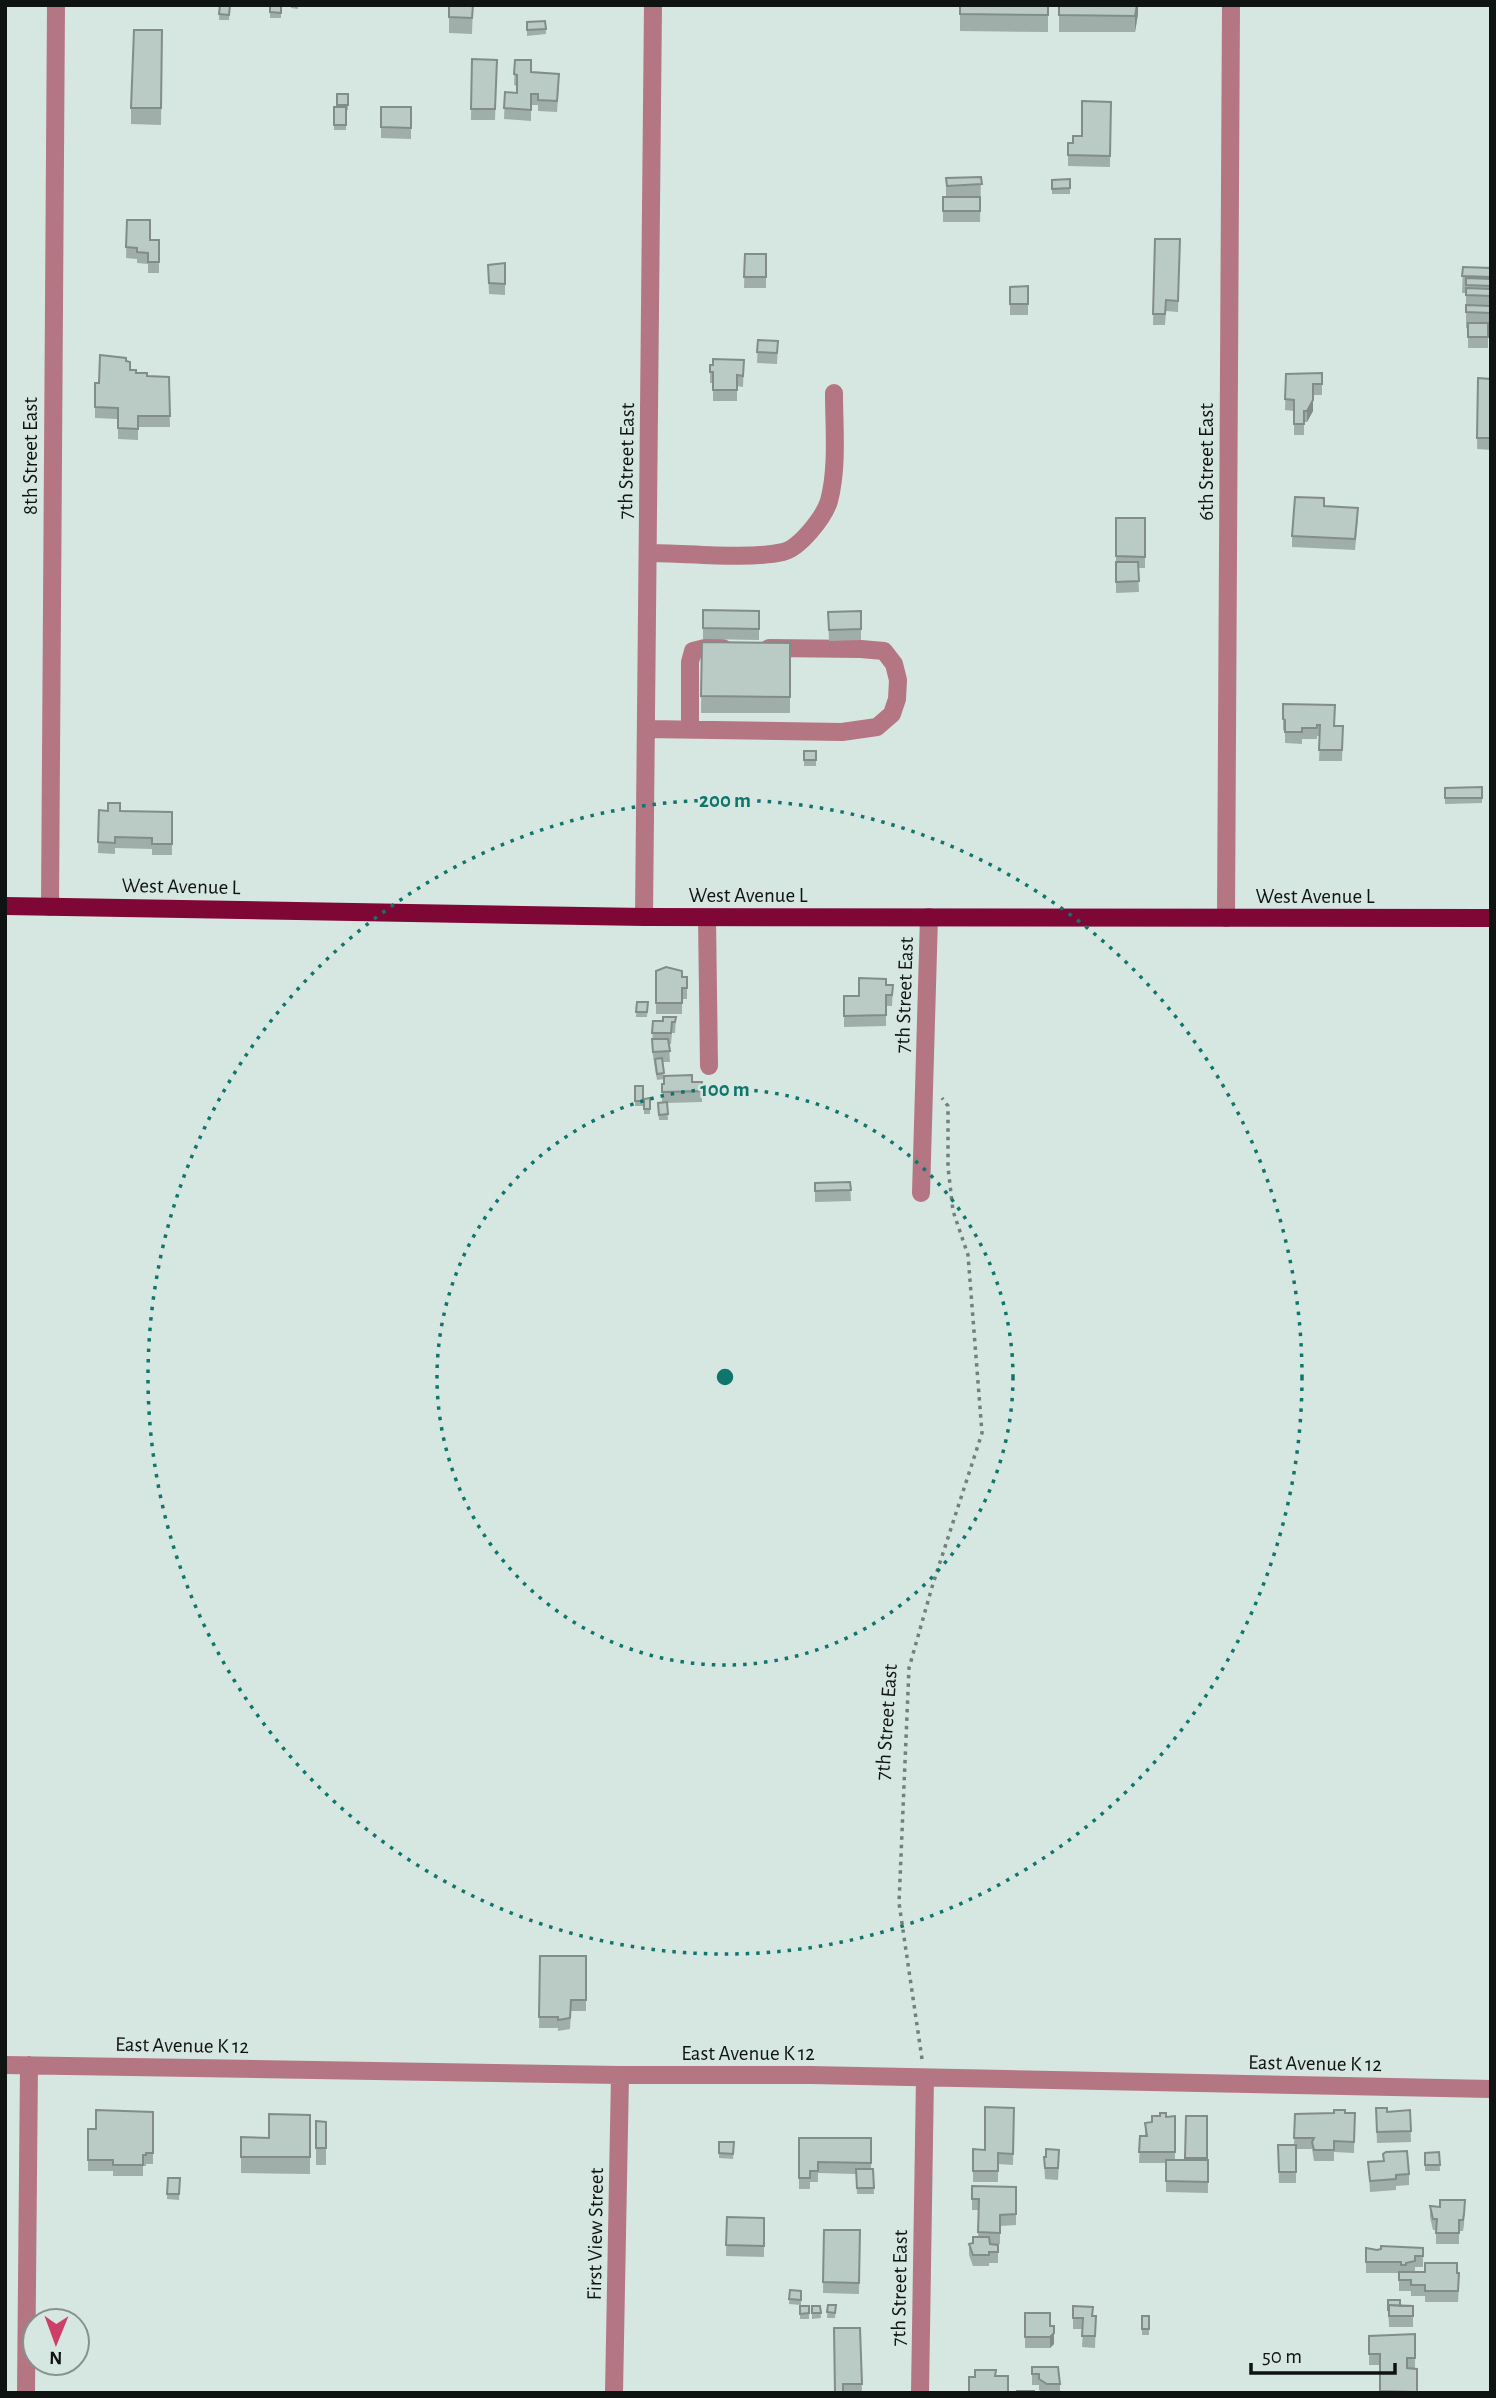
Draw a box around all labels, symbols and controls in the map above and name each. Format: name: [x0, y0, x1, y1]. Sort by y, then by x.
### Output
street label: 8th Street East: [20, 397, 41, 515]
street label: 7th Street East: [615, 402, 638, 519]
street label: 6th Street East: [1196, 403, 1217, 521]
text: 200 m: [699, 790, 751, 811]
street label: West Avenue L: [121, 875, 241, 898]
street label: West Avenue L: [689, 885, 808, 906]
street label: West Avenue L: [1256, 886, 1375, 907]
street label: 7th Street East: [892, 936, 917, 1054]
text: 100 m: [700, 1079, 750, 1100]
centre of rings: [713, 1365, 737, 1389]
street label: 7th Street East: [872, 1663, 901, 1781]
street label: East Avenue K 12: [115, 2034, 249, 2057]
street label: East Avenue K 12: [681, 2043, 815, 2064]
street label: East Avenue K 12: [1248, 2052, 1382, 2075]
street label: First View Street: [584, 2167, 607, 2300]
street label: 7th Street East: [888, 2229, 911, 2346]
north arrow: [21, 2307, 91, 2377]
scale bar: [1251, 2332, 1394, 2376]
text: 50 m: [1262, 2346, 1302, 2367]
text: N: [49, 2348, 63, 2367]

